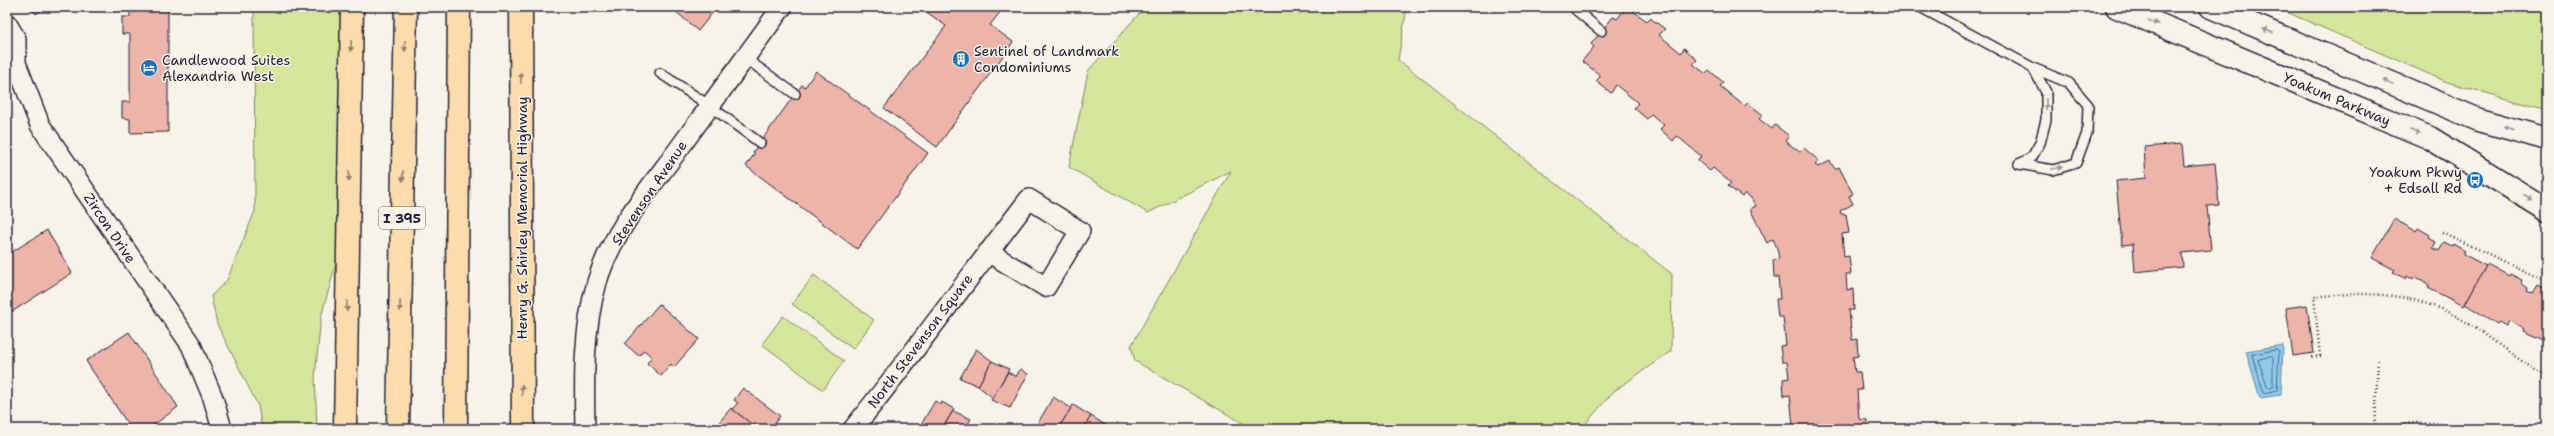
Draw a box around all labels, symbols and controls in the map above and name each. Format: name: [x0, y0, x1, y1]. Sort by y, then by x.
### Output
one-way arrow: [2147, 19, 2158, 25]
one-way arrow: [2263, 28, 2274, 34]
one-way arrow: [348, 40, 354, 53]
one-way arrow: [402, 40, 408, 53]
place label: Sentinel of Landmark Condominiums: [974, 42, 1119, 76]
building icon: Sentinel of Landmark Condominiums: [951, 49, 971, 69]
place label: Candlewood Suites Alexandria West: [162, 51, 291, 85]
hotel icon: Candlewood Suites Alexandria West: [139, 58, 159, 78]
street label: Yoakum Parkway: [2281, 68, 2393, 130]
one-way arrow: [518, 71, 524, 84]
one-way arrow: [2382, 78, 2394, 84]
street label: Henry G. Shirley Memorial Highway: [513, 96, 531, 340]
one-way arrow: [2043, 98, 2049, 111]
one-way arrow: [2503, 125, 2515, 131]
one-way arrow: [2409, 129, 2421, 135]
street label: Stevenson Avenue: [607, 137, 691, 249]
place label: Yoakum Pkwy + Edsall Rd: [2369, 163, 2462, 197]
one-way arrow: [2050, 165, 2063, 171]
one-way arrow: [346, 170, 352, 183]
one-way arrow: [399, 170, 406, 182]
bus stop icon: Yoakum Pkwy + Edsall Rd: [2465, 170, 2485, 190]
street label: Zircon Drive: [80, 189, 140, 267]
one-way arrow: [2522, 193, 2532, 201]
road number: I 395: [379, 207, 425, 229]
street label: North Stevenson Square: [864, 270, 976, 412]
one-way arrow: [344, 300, 350, 313]
one-way arrow: [397, 300, 403, 313]
one-way arrow: [519, 383, 525, 396]

